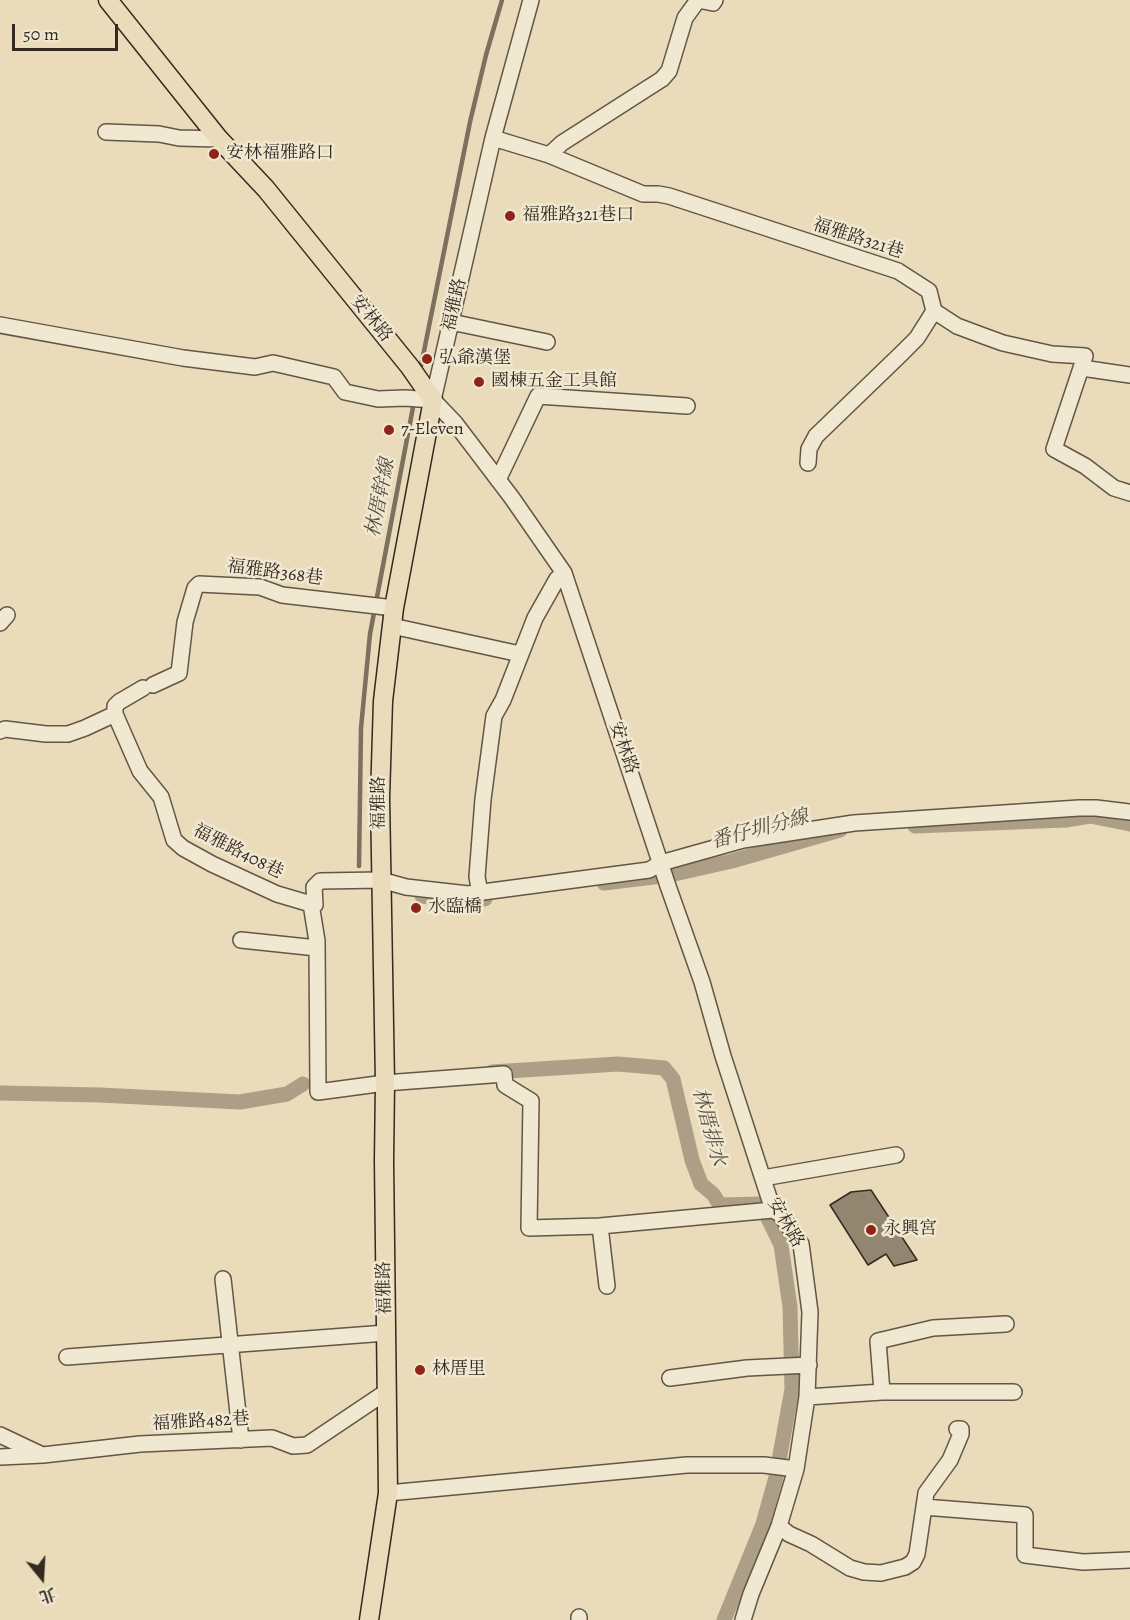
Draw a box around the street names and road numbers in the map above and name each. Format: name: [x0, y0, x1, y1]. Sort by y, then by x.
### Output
street label: 福雅路321巷: [810, 214, 906, 264]
street label: 福雅路: [438, 276, 472, 334]
street label: 安林路: [346, 291, 396, 347]
street label: 福雅路368巷: [226, 556, 324, 590]
street label: 安林路: [604, 719, 642, 777]
street label: 福雅路: [369, 776, 391, 830]
street label: 福雅路408巷: [189, 820, 287, 884]
street label: 安林路: [762, 1194, 808, 1252]
street label: 福雅路: [374, 1261, 396, 1315]
street label: 福雅路482巷: [152, 1409, 250, 1435]

